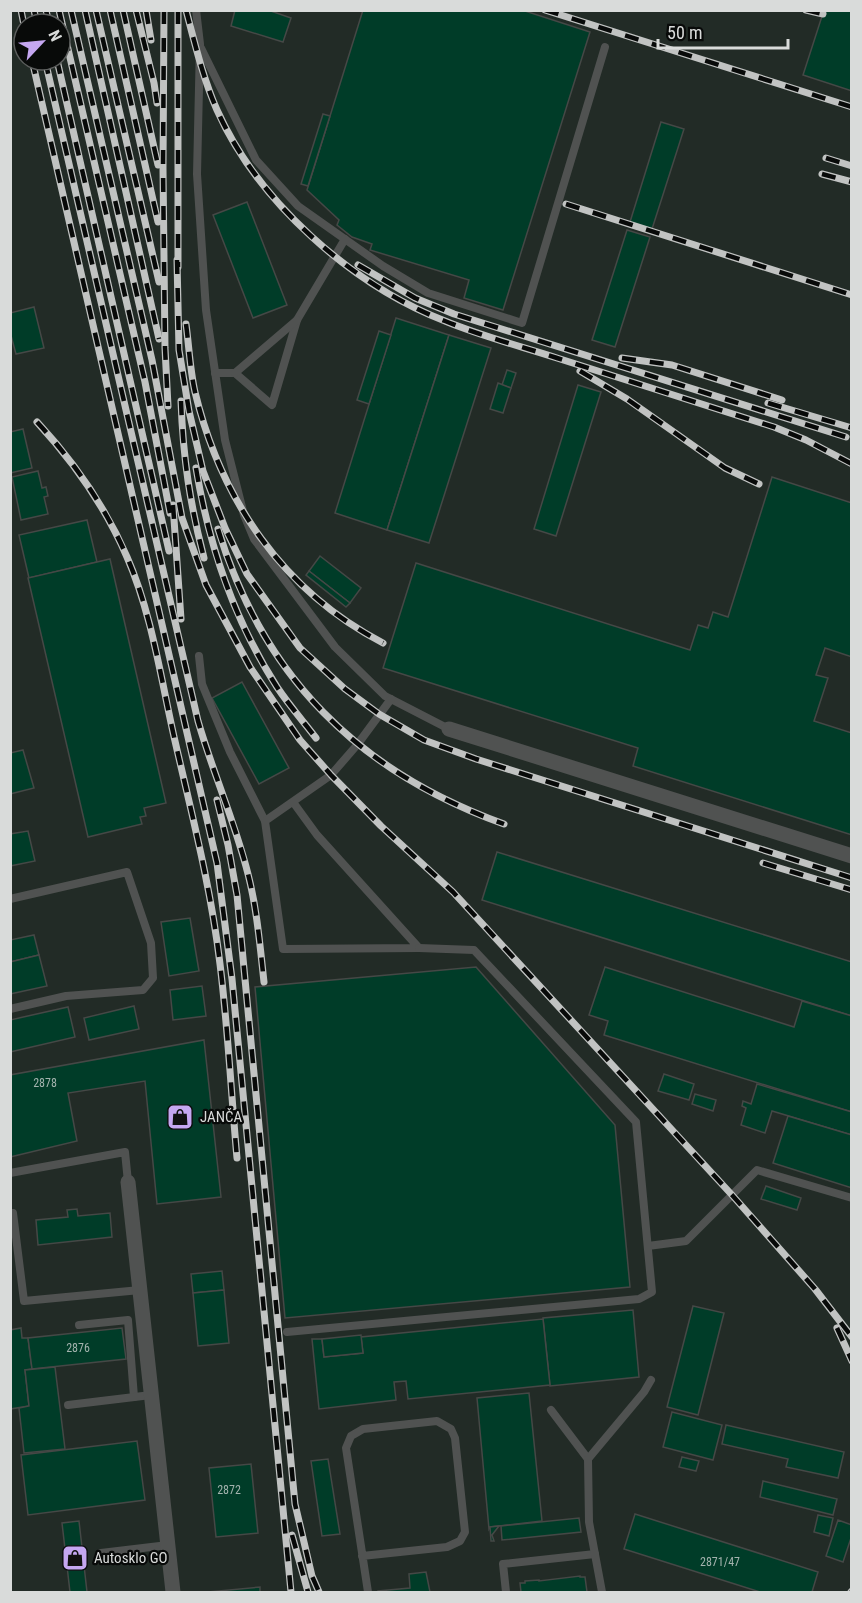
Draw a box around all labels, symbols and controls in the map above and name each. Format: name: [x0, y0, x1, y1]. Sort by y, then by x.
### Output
north arrow: [12, 12, 72, 72]
scale bar: [658, 12, 788, 50]
text: 50 m: [667, 22, 702, 43]
text: N: [44, 27, 66, 44]
house number: 2878: [33, 1076, 57, 1090]
shop icon: JANČA: [165, 1102, 195, 1132]
place label: JANČA: [200, 1108, 243, 1126]
house number: 2876: [66, 1341, 90, 1355]
house number: 2872: [217, 1483, 241, 1497]
shop icon: Autosklo GO: [60, 1543, 90, 1573]
place label: Autosklo GO: [94, 1549, 168, 1567]
house number: 2871/47: [700, 1555, 740, 1569]

